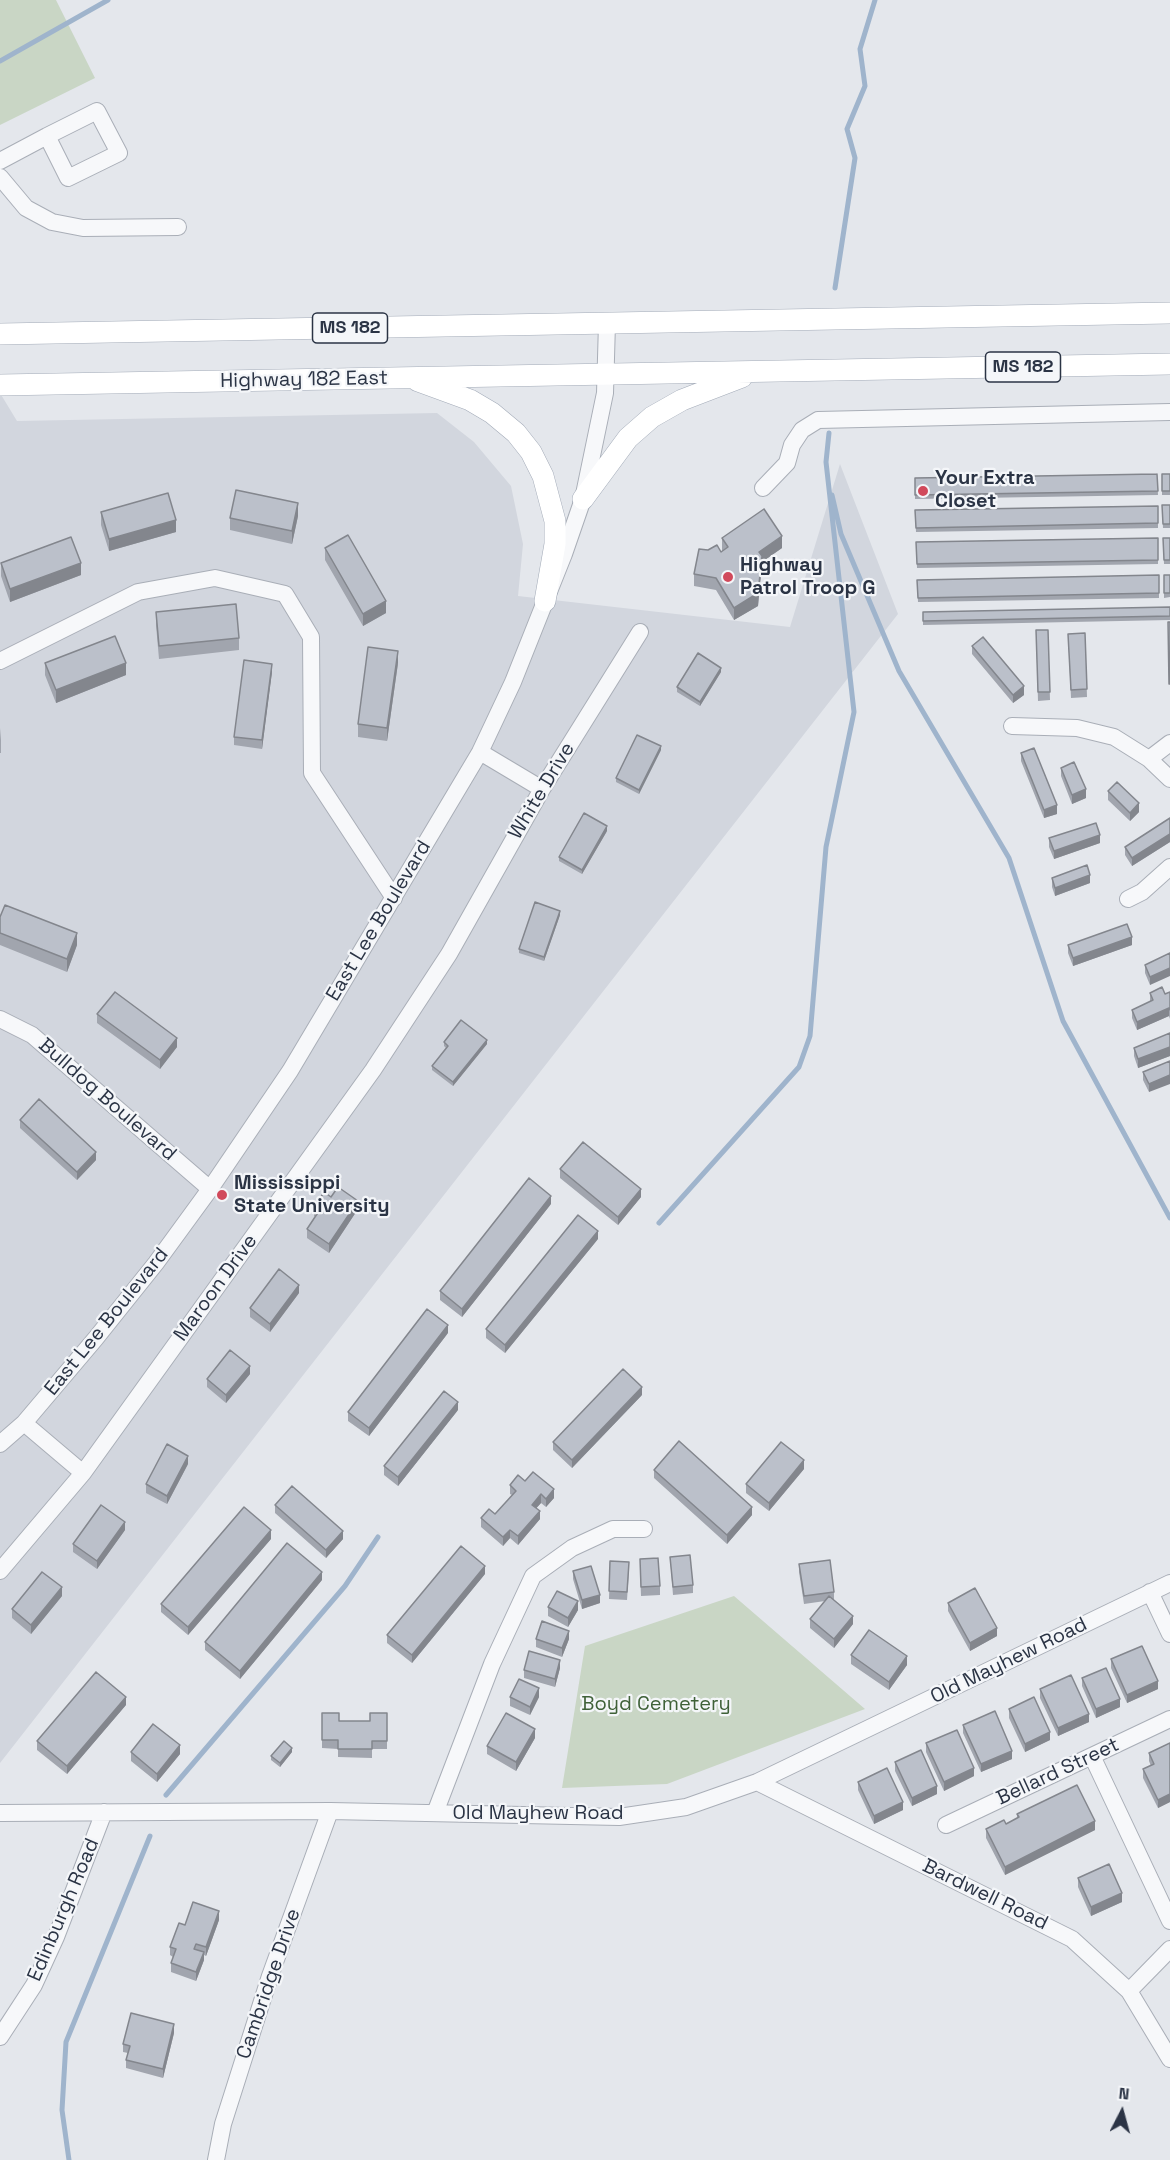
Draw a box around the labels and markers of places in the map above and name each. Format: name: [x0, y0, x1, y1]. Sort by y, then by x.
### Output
place label: Your Extra Closet: [935, 467, 1035, 514]
marker: Your Extra Closet: [916, 484, 930, 498]
place label: Highway Patrol Troop G: [740, 554, 876, 601]
marker: Highway Patrol Troop G: [721, 570, 735, 584]
place label: Mississippi State University: [234, 1172, 390, 1219]
marker: Mississippi State University: [215, 1188, 229, 1202]

